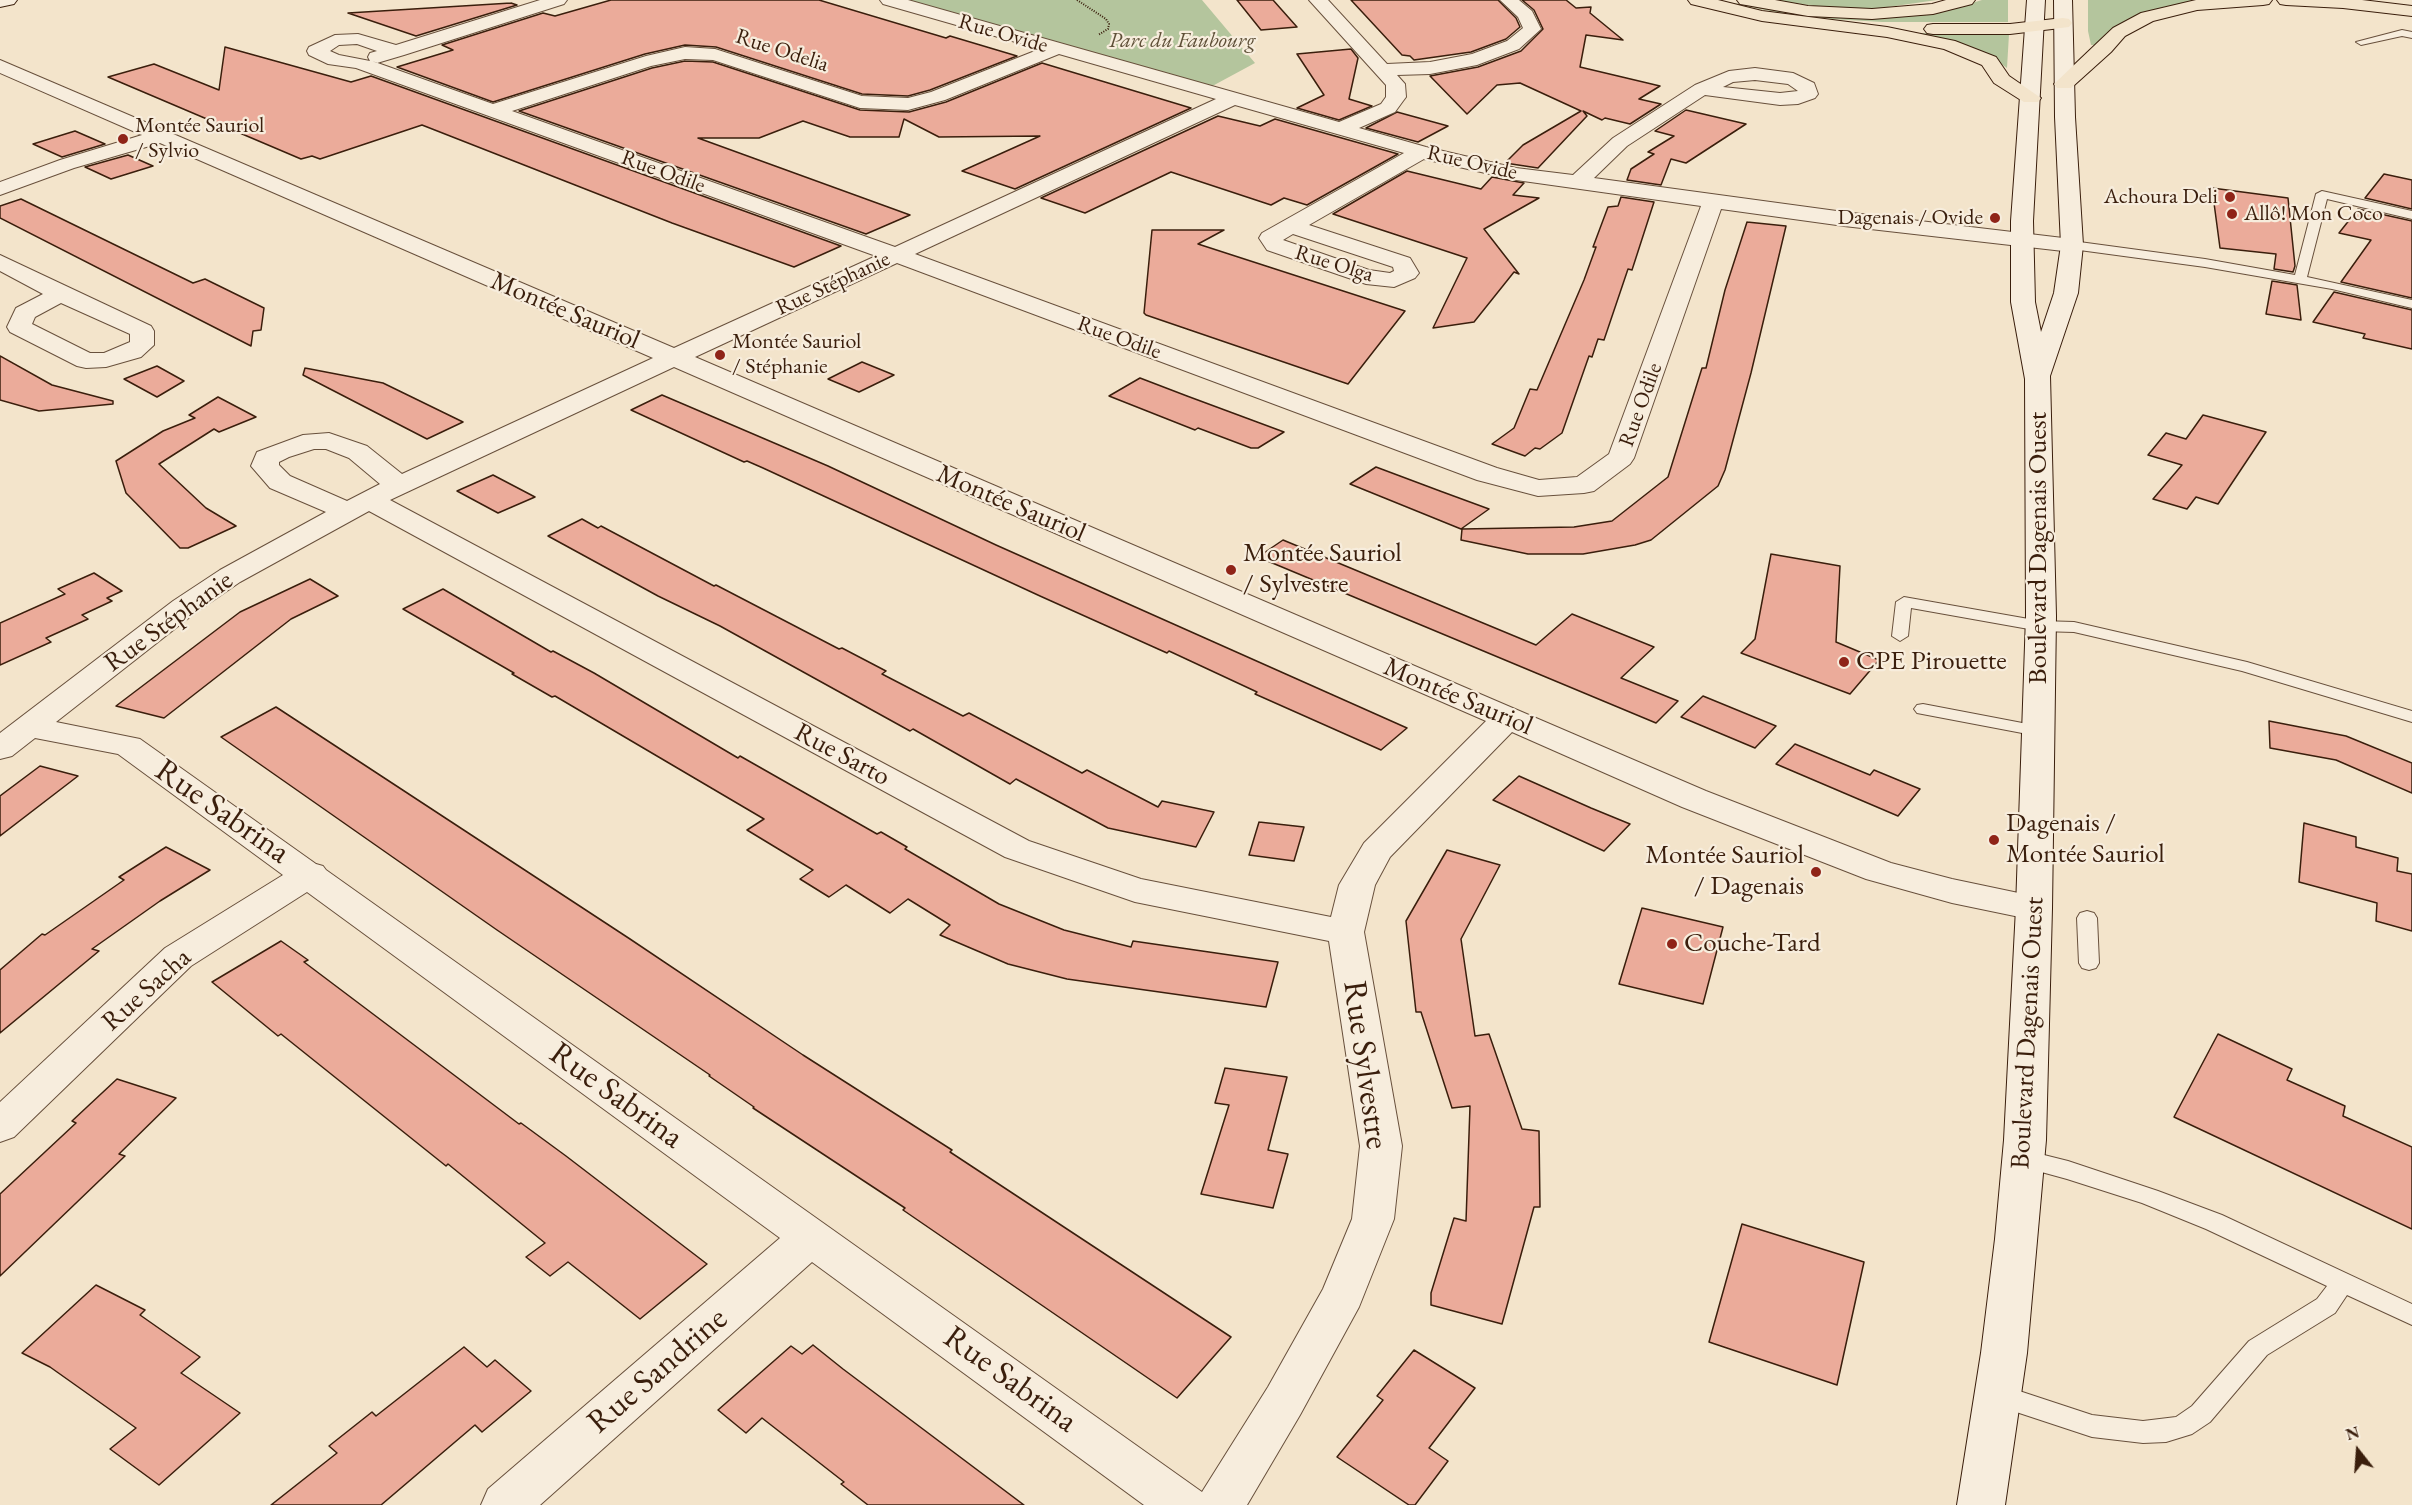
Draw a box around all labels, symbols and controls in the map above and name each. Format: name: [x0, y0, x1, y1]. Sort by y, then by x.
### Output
street label: Rue Ovide: [955, 9, 1051, 59]
street label: Rue Odelia: [732, 24, 832, 78]
park label: Parc du Faubourg: [1109, 28, 1255, 54]
place label: Montée Sauriol / Sylvio: [135, 113, 264, 164]
marker: Montée Sauriol / Sylvio: [116, 132, 130, 146]
street label: Rue Ovide: [1424, 140, 1520, 186]
street label: Rue Odile: [617, 145, 709, 199]
place label: Achoura Deli: [2104, 184, 2218, 210]
marker: Achoura Deli: [2223, 190, 2237, 204]
place label: Allô! Mon Coco: [2244, 201, 2383, 227]
place label: Dagenais / Ovide: [1837, 205, 1983, 231]
marker: Allô! Mon Coco: [2225, 207, 2239, 221]
marker: Dagenais / Ovide: [1988, 211, 2002, 225]
street label: Rue Olga: [1292, 240, 1376, 288]
street label: Rue Stéphanie: [772, 246, 894, 322]
street label: Montée Sauriol: [486, 265, 644, 357]
street label: Rue Odile: [1073, 311, 1165, 365]
place label: Montée Sauriol / Stéphanie: [732, 329, 861, 380]
marker: Montée Sauriol / Stéphanie: [713, 348, 727, 362]
street label: Rue Odile: [1614, 359, 1668, 451]
street label: Boulevard Dagenais Ouest: [2023, 412, 2055, 684]
street label: Montée Sauriol: [932, 458, 1090, 550]
place label: Montée Sauriol / Sylvestre: [1243, 538, 1402, 601]
marker: Montée Sauriol / Sylvestre: [1224, 563, 1238, 577]
street label: Rue Stéphanie: [99, 565, 239, 679]
place label: CPE Pirouette: [1856, 646, 2007, 678]
street label: Montée Sauriol: [1379, 651, 1537, 743]
marker: CPE Pirouette: [1837, 655, 1851, 669]
street label: Rue Sarto: [789, 716, 895, 794]
street label: Rue Sabrina: [147, 751, 297, 873]
place label: Dagenais / Montée Sauriol: [2006, 808, 2165, 871]
marker: Dagenais / Montée Sauriol: [1987, 833, 2001, 847]
place label: Montée Sauriol / Dagenais: [1645, 840, 1804, 903]
marker: Montée Sauriol / Dagenais: [1809, 865, 1823, 879]
street label: Boulevard Dagenais Ouest: [2005, 896, 2051, 1170]
place label: Couche-Tard: [1684, 928, 1821, 960]
marker: Couche-Tard: [1665, 937, 1679, 951]
street label: Rue Sacha: [96, 942, 198, 1038]
street label: Rue Sylvestre: [1334, 978, 1396, 1152]
street label: Rue Sabrina: [541, 1034, 691, 1158]
street label: Rue Sandrine: [580, 1299, 736, 1443]
street label: Rue Sabrina: [935, 1318, 1085, 1442]
north arrow: [2328, 1421, 2388, 1481]
text: N: [2343, 1421, 2362, 1445]

